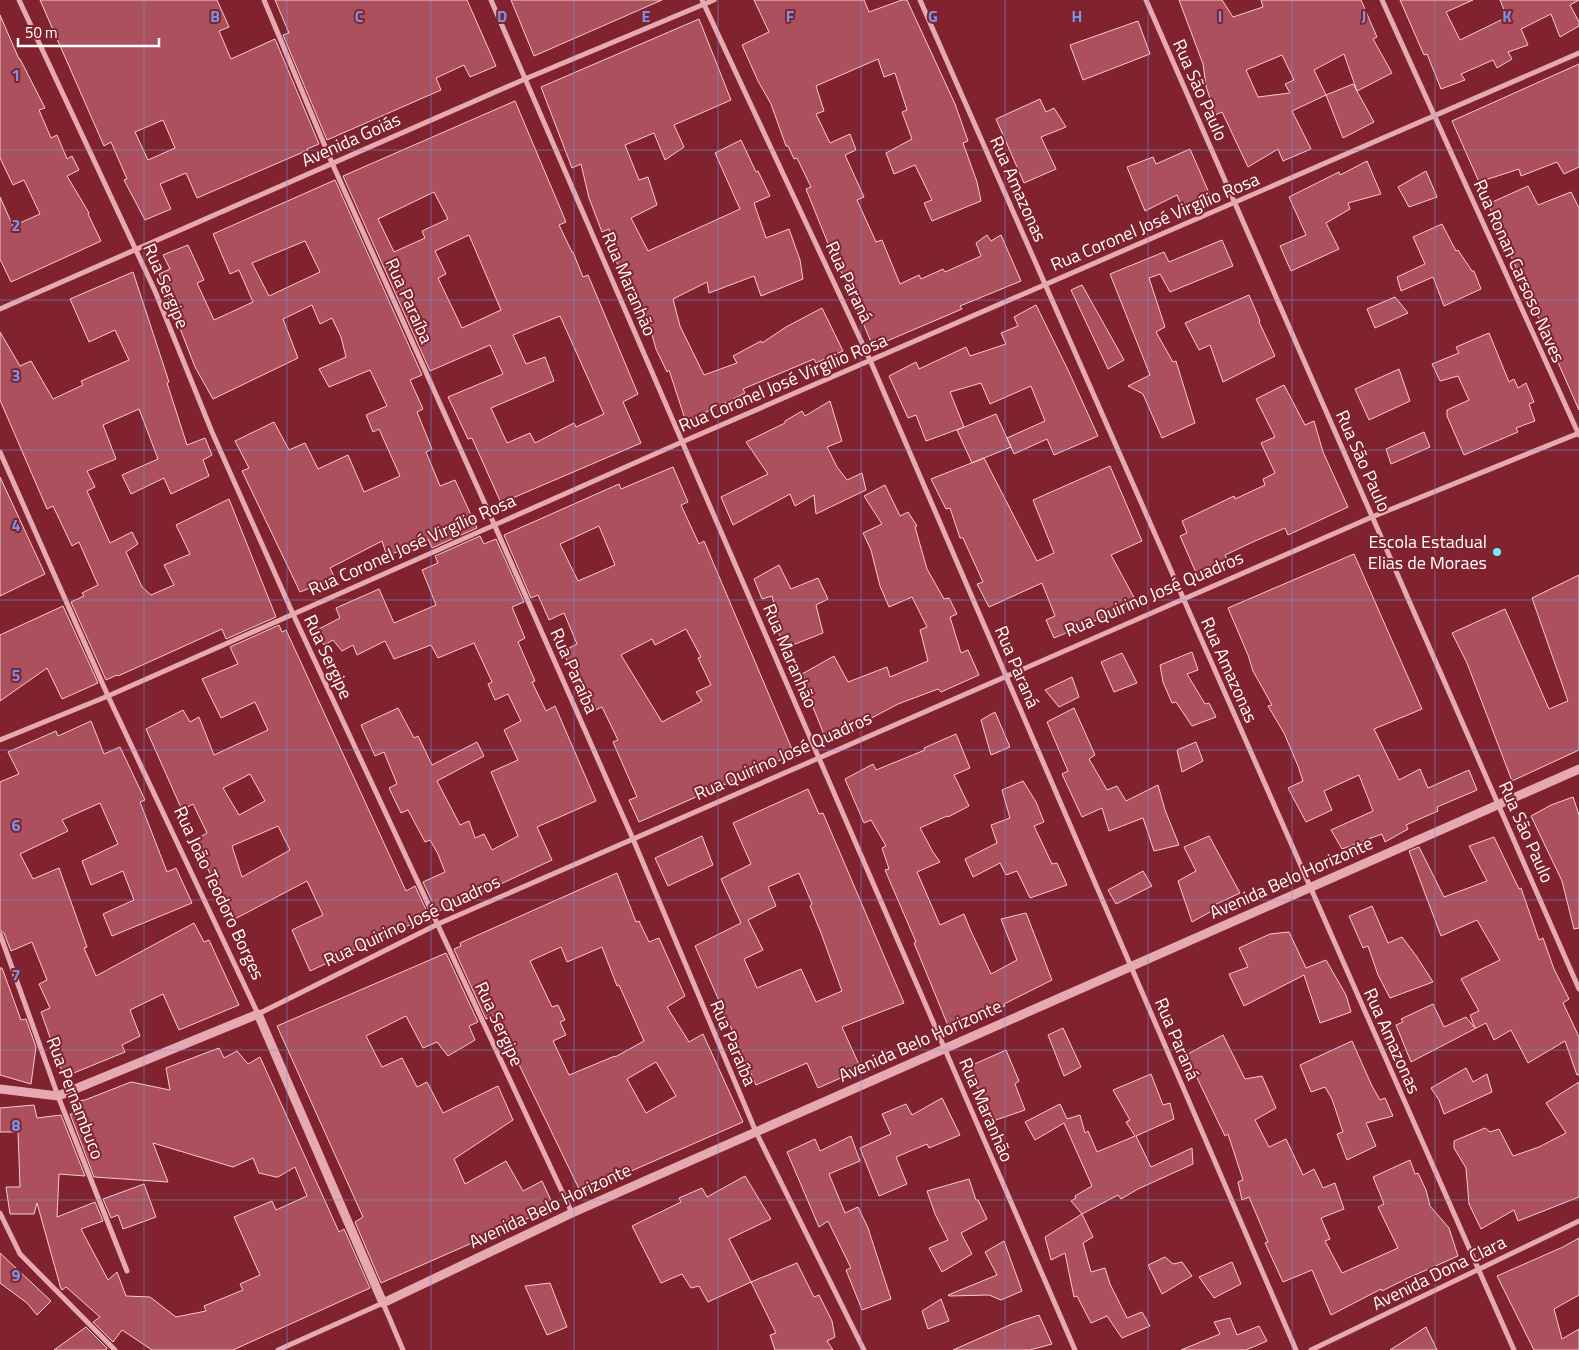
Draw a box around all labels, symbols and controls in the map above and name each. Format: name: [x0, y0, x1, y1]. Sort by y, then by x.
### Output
text: B: [210, 4, 220, 28]
text: C: [355, 4, 364, 28]
text: D: [497, 4, 507, 28]
text: E: [642, 4, 651, 28]
text: F: [786, 4, 795, 28]
text: G: [928, 4, 938, 28]
text: H: [1072, 4, 1082, 28]
text: I: [1218, 4, 1222, 28]
text: J: [1362, 4, 1366, 28]
text: K: [1502, 4, 1512, 28]
scale bar: [18, 15, 159, 47]
text: 50 m: [25, 21, 58, 44]
street label: Rua São Paulo: [1166, 35, 1235, 145]
text: 1: [12, 63, 20, 87]
street label: Avenida Goiás: [297, 106, 405, 173]
street label: Rua Amazonas: [983, 132, 1054, 246]
street label: Rua Coronel José Virgílio Rosa: [1046, 165, 1263, 278]
street label: Rua Ronan Carsoso Naves: [1467, 175, 1572, 367]
text: 2: [12, 213, 20, 237]
street label: Rua Maranhão: [595, 228, 664, 340]
street label: Rua Paraná: [819, 237, 880, 327]
street label: Rua Sergipe: [136, 239, 197, 333]
street label: Rua Paraíba: [379, 254, 440, 348]
street label: Rua Coronel José Virgílio Rosa: [674, 326, 891, 439]
text: 3: [12, 363, 20, 387]
street label: Rua São Paulo: [1329, 406, 1398, 516]
street label: Rua Coronel José Virgílio Rosa: [304, 487, 520, 603]
text: 4: [12, 513, 21, 537]
place label: Escola Estadual Elias de Moraes: [1368, 528, 1487, 576]
street label: Rua Quirino José Quadros: [1060, 544, 1248, 644]
marker: Escola Estadual Elias de Moraes: [1491, 546, 1503, 558]
street label: Rua Maranhão: [756, 600, 825, 712]
street label: Rua Sergipe: [297, 610, 360, 703]
street label: Rua Amazonas: [1194, 613, 1265, 727]
street label: Rua Paraná: [988, 621, 1047, 712]
street label: Rua Paraíba: [544, 624, 605, 718]
text: 5: [12, 663, 21, 687]
street label: Rua Quirino José Quadros: [690, 704, 876, 807]
street label: Rua São Paulo: [1492, 777, 1561, 887]
street label: Rua João Teodoro Borges: [167, 801, 272, 984]
text: 6: [12, 813, 21, 837]
street label: Avenida Belo Horizonte: [1205, 829, 1377, 926]
street label: Rua Quirino José Quadros: [319, 868, 505, 973]
text: 7: [12, 963, 20, 987]
street label: Rua Sergipe: [468, 977, 531, 1070]
street label: Rua Amazonas: [1357, 984, 1428, 1098]
street label: Avenida Belo Horizonte: [834, 992, 1006, 1089]
street label: Rua Paraná: [1148, 993, 1207, 1084]
street label: Rua Paraíba: [703, 996, 764, 1090]
street label: Rua Pernambuco: [40, 1033, 111, 1163]
street label: Rua Maranhão: [952, 1054, 1021, 1166]
text: 8: [12, 1113, 21, 1137]
street label: Avenida Belo Horizonte: [464, 1156, 635, 1255]
street label: Avenida Dona Clara: [1367, 1228, 1510, 1317]
text: 9: [12, 1263, 21, 1287]

